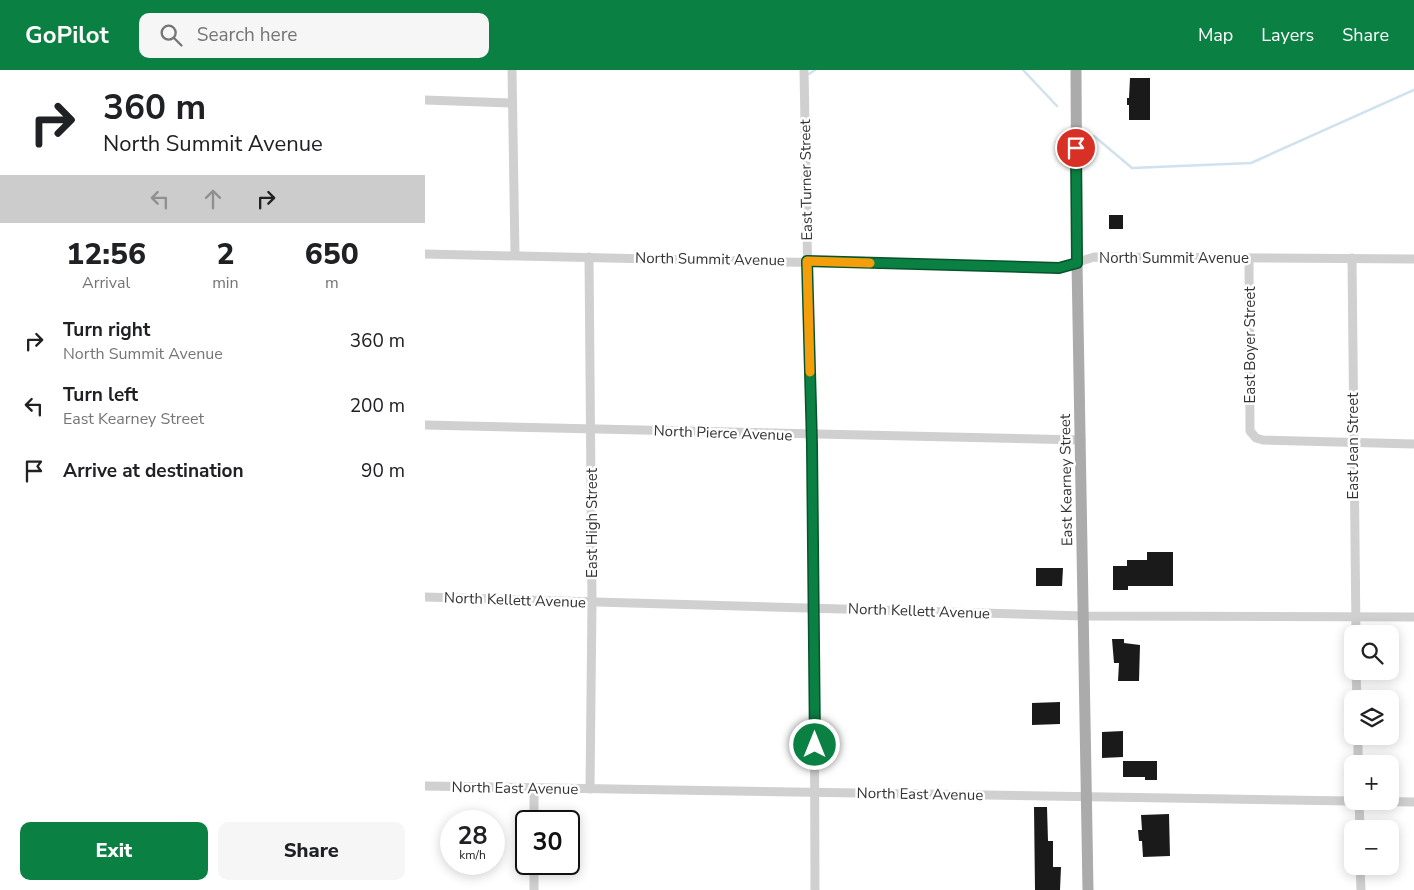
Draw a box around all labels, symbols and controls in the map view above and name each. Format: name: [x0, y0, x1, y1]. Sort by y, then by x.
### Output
search box: [139, 13, 489, 58]
text: GoPilot: [25, 19, 109, 51]
icon: search: [157, 21, 185, 49]
text: Search here: [197, 22, 297, 48]
text: Map: [1198, 23, 1233, 47]
text: Layers: [1261, 23, 1314, 47]
text: Share: [1342, 23, 1389, 47]
text: 360 m: [103, 84, 206, 131]
icon: right: [20, 90, 85, 155]
street label: East Turner Street: [795, 118, 817, 241]
pin: [1055, 127, 1097, 169]
text: North Summit Avenue: [103, 129, 323, 159]
icon: arrive: [1062, 134, 1090, 162]
icon: left: [146, 185, 174, 213]
icon: ahead: [199, 185, 227, 213]
icon: right: [252, 185, 280, 213]
text: 12:56: [66, 234, 146, 275]
text: 2: [216, 234, 234, 275]
text: 650: [305, 234, 359, 275]
street label: North Summit Avenue: [635, 248, 785, 270]
street label: North Summit Avenue: [1099, 248, 1249, 268]
text: Arrival: [82, 272, 130, 294]
text: min: [212, 272, 239, 294]
text: m: [325, 272, 339, 294]
street label: East Boyer Street: [1240, 286, 1260, 403]
text: Turn right: [63, 317, 150, 343]
icon: right: [20, 327, 48, 355]
text: 360 m: [350, 328, 405, 354]
text: North Summit Avenue: [63, 343, 223, 365]
text: Turn left: [63, 382, 138, 408]
icon: left: [20, 392, 48, 420]
street label: East Jean Street: [1343, 392, 1363, 499]
text: 200 m: [350, 393, 405, 419]
text: East Kearney Street: [63, 408, 204, 430]
street label: East Kearney Street: [1055, 413, 1077, 546]
street label: North Pierce Avenue: [653, 421, 793, 445]
icon: arrive: [20, 457, 48, 485]
text: Arrive at destination: [63, 458, 244, 484]
text: 90 m: [361, 458, 405, 484]
street label: East High Street: [582, 467, 602, 578]
street label: North Kellett Avenue: [444, 588, 586, 612]
street label: North Kellett Avenue: [848, 599, 990, 623]
map controls: [1344, 625, 1399, 875]
button: search: [1344, 625, 1399, 680]
button: layers: [1344, 690, 1399, 745]
position arrow: [788, 718, 840, 770]
button: +: [1344, 755, 1399, 810]
street label: North East Avenue: [451, 777, 579, 799]
street label: North East Avenue: [856, 783, 984, 805]
speed limit sign: 30: [515, 810, 580, 875]
text: 28: [457, 819, 488, 853]
button: −: [1344, 820, 1399, 875]
button: Exit: [20, 822, 208, 880]
button: Share: [218, 822, 405, 880]
text: km/h: [459, 847, 486, 863]

